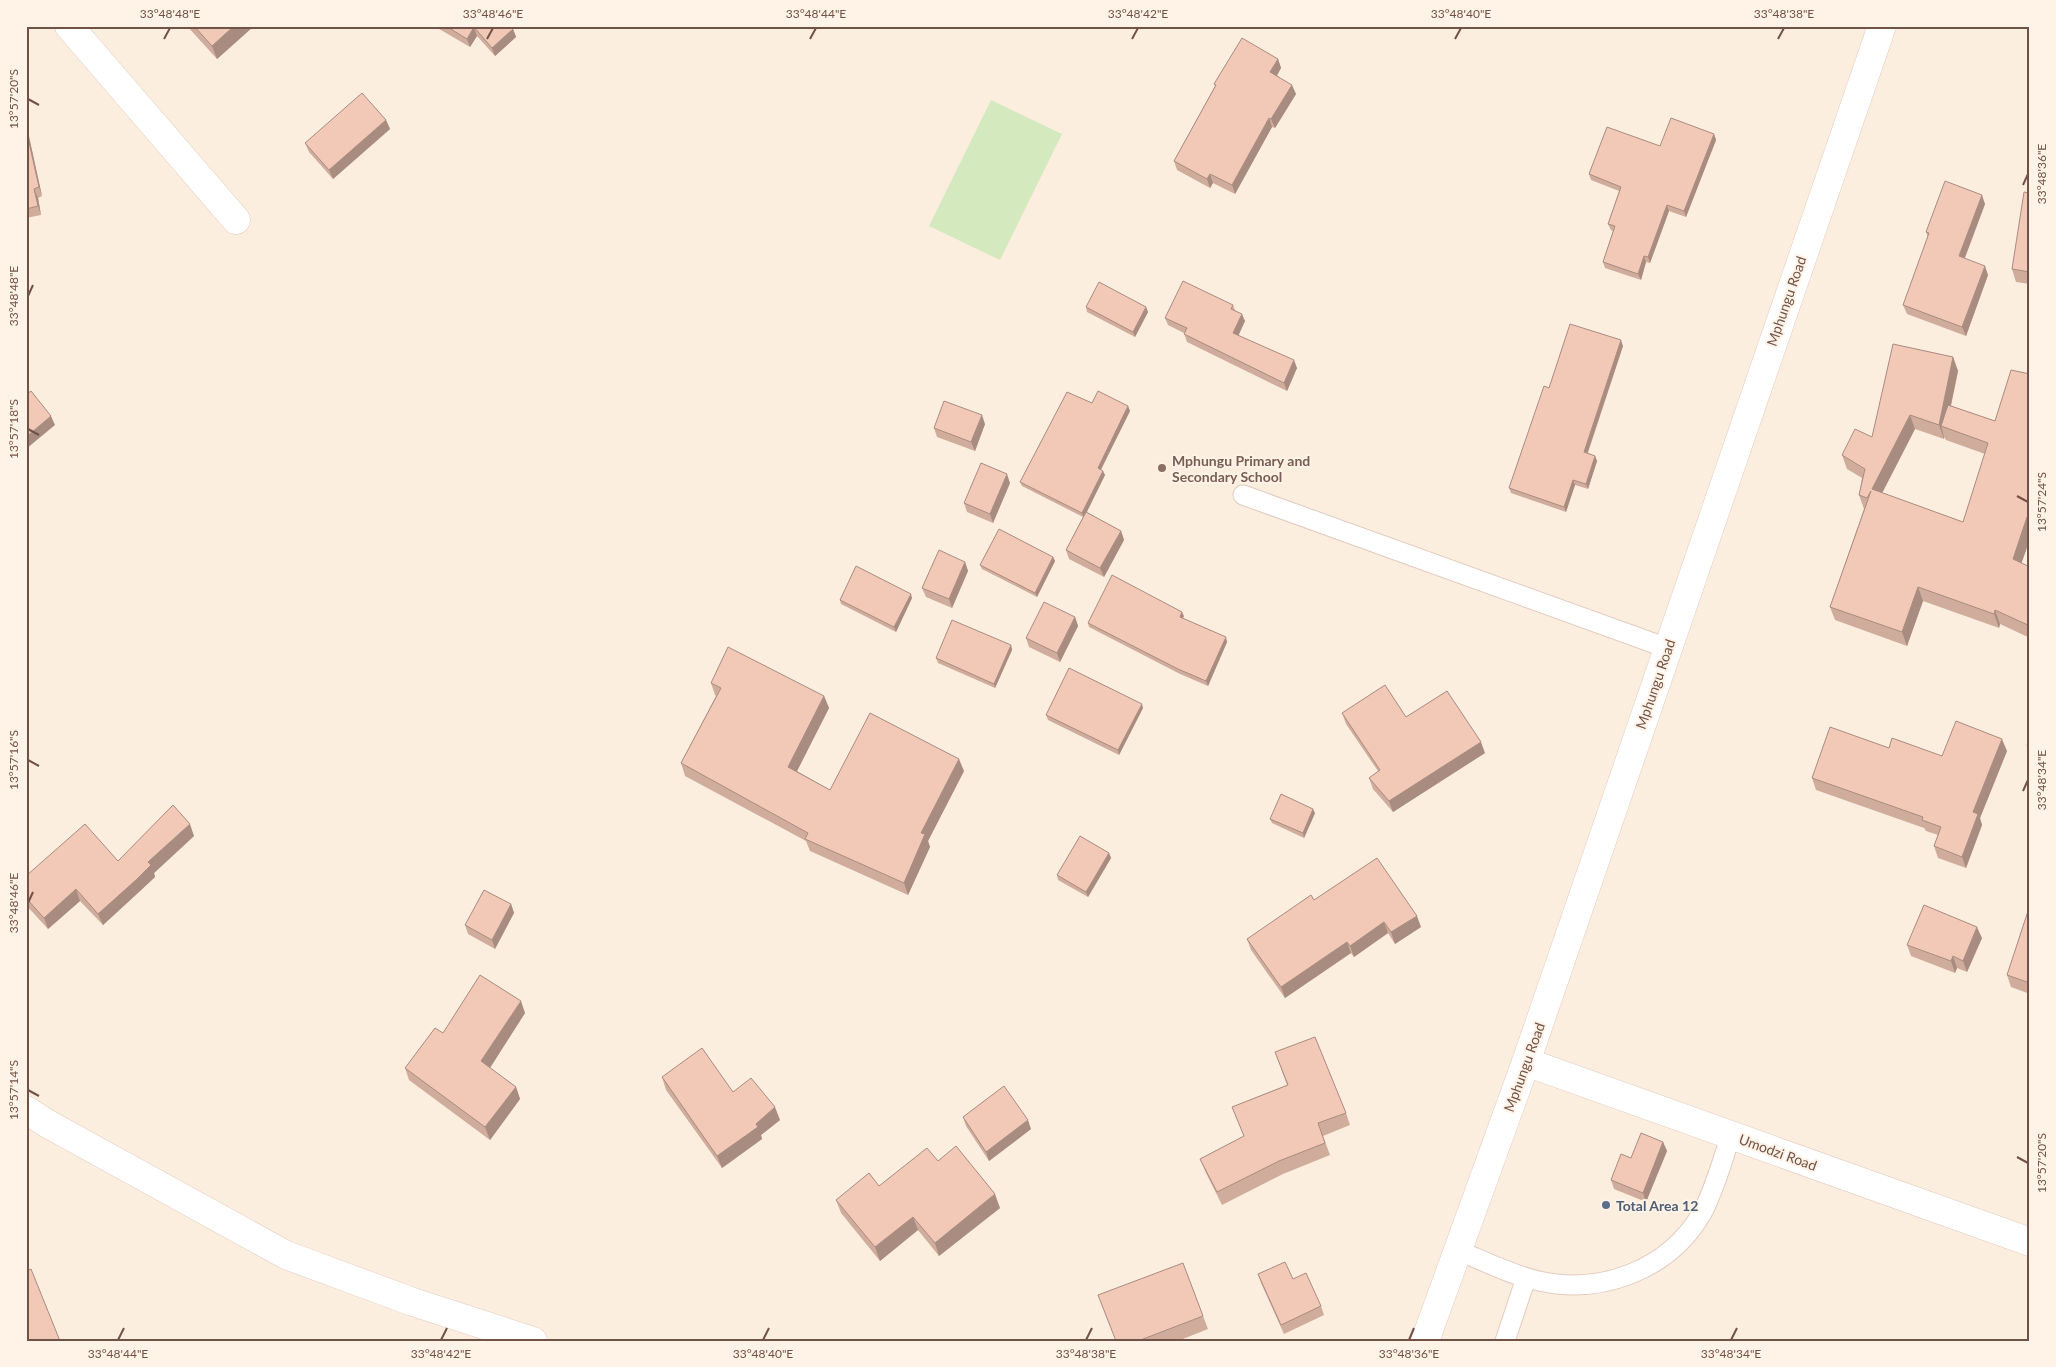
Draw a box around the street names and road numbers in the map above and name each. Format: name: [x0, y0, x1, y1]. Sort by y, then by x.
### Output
street label: Mphungu Road: [1763, 254, 1809, 348]
street label: Mphungu Road: [1632, 637, 1678, 731]
street label: Mphungu Road: [1500, 1020, 1548, 1114]
street label: Umodzi Road: [1737, 1130, 1819, 1174]

